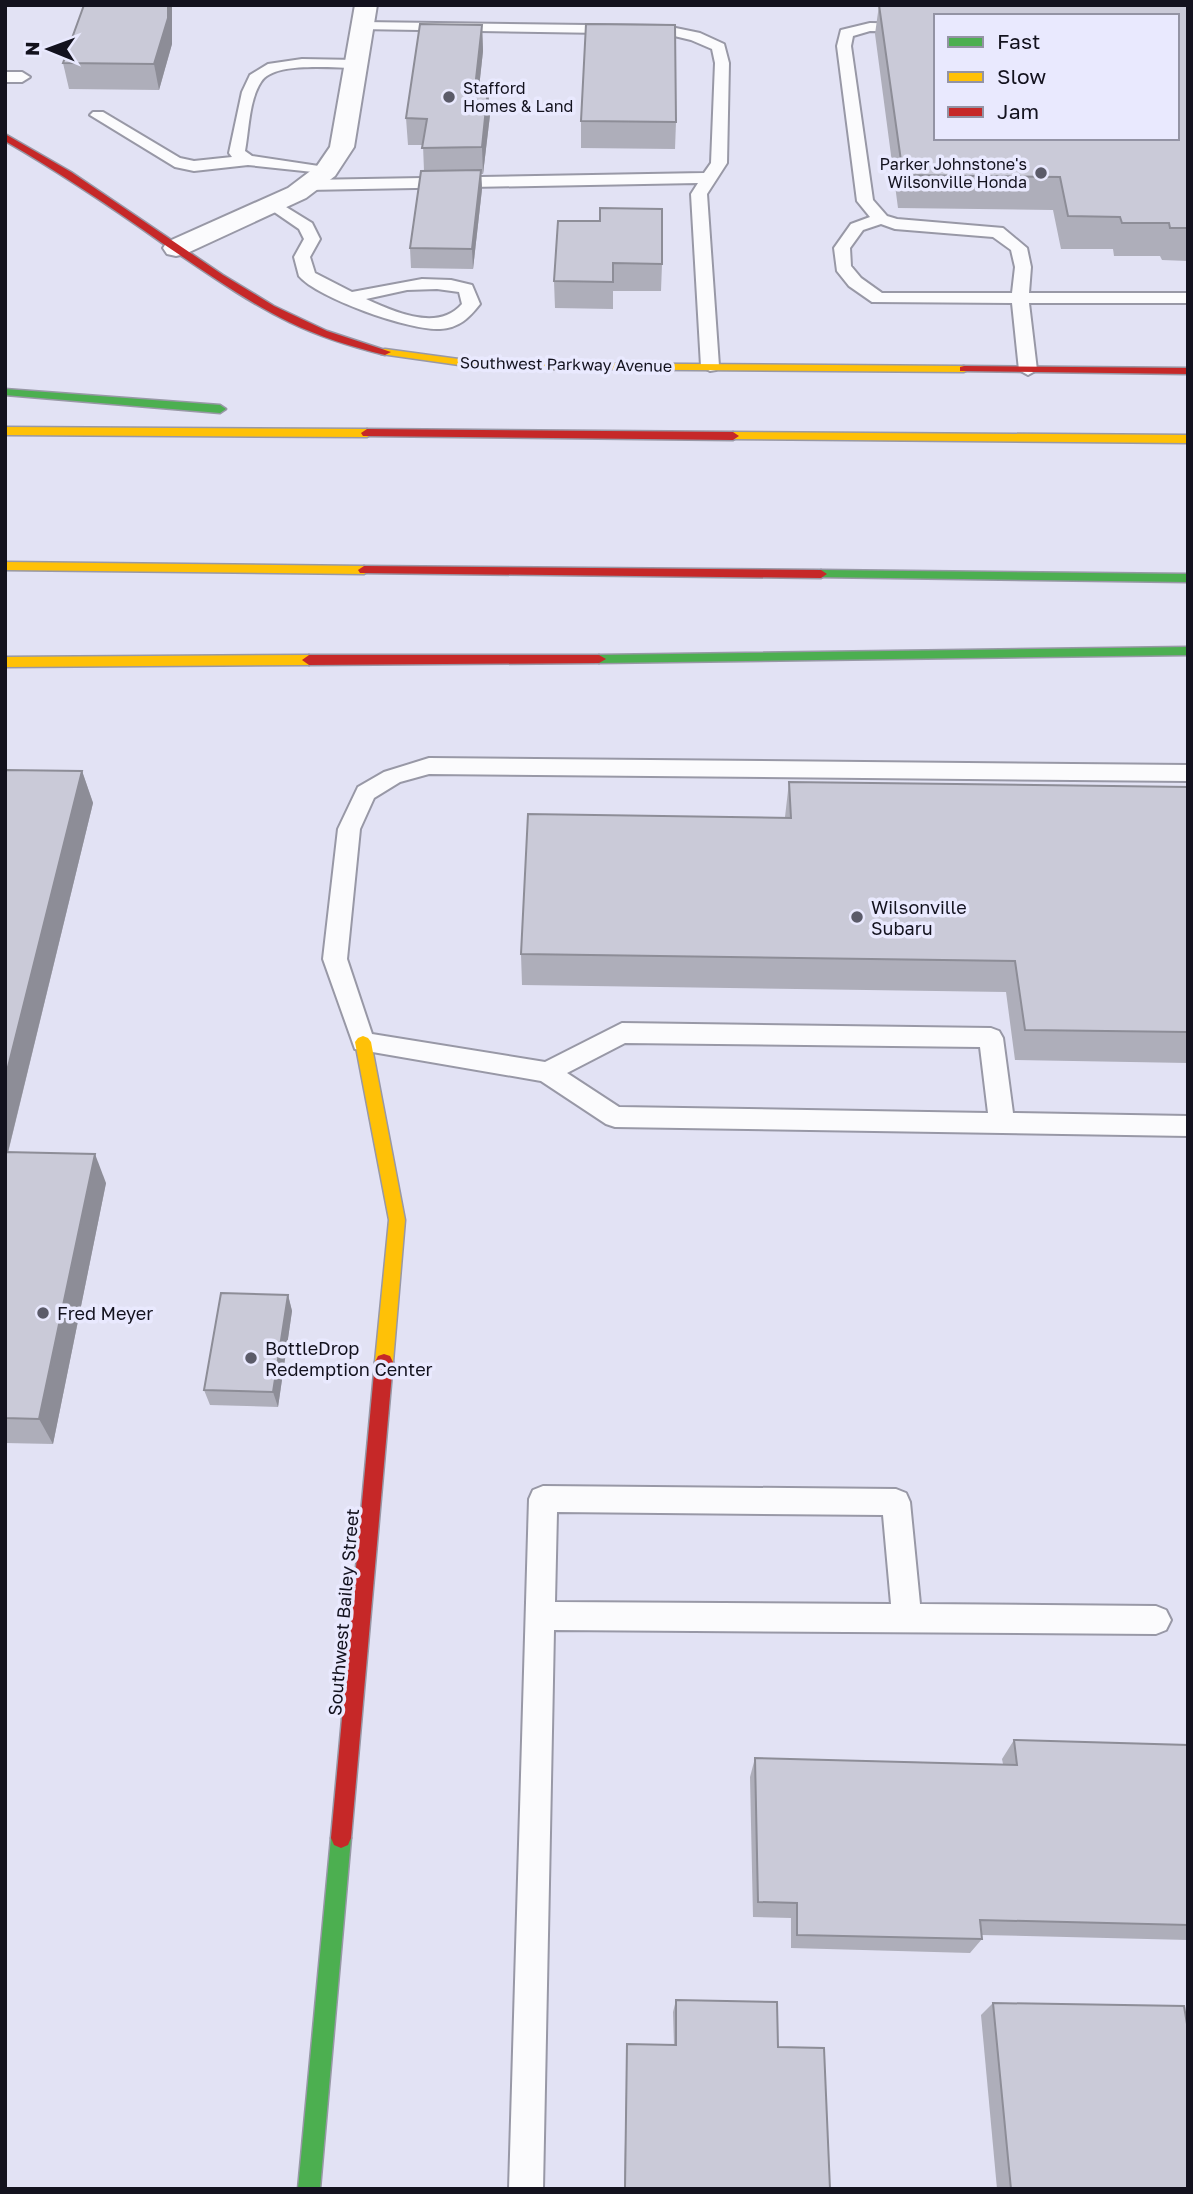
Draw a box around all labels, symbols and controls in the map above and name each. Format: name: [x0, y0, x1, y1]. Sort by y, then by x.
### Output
north arrow: [14, 14, 84, 84]
legend: [934, 14, 1179, 140]
text: Fast: [997, 28, 1040, 54]
text: N: [20, 41, 43, 56]
text: Slow: [997, 63, 1046, 89]
place label: Stafford Homes & Land: [463, 78, 573, 116]
marker: Stafford Homes & Land: [441, 89, 457, 105]
text: Jam: [997, 98, 1039, 124]
place label: Parker Johnstone's Wilsonville Honda: [880, 154, 1027, 192]
marker: Parker Johnstone's Wilsonville Honda: [1033, 165, 1049, 181]
street label: Southwest Parkway Avenue: [460, 352, 672, 376]
place label: Wilsonville Subaru: [871, 896, 967, 939]
marker: Wilsonville Subaru: [849, 909, 865, 925]
place label: Fred Meyer: [57, 1302, 153, 1324]
marker: Fred Meyer: [35, 1305, 51, 1321]
place label: BottleDrop Redemption Center: [265, 1337, 433, 1380]
marker: BottleDrop Redemption Center: [243, 1350, 259, 1366]
street label: Southwest Bailey Street: [323, 1507, 363, 1717]

